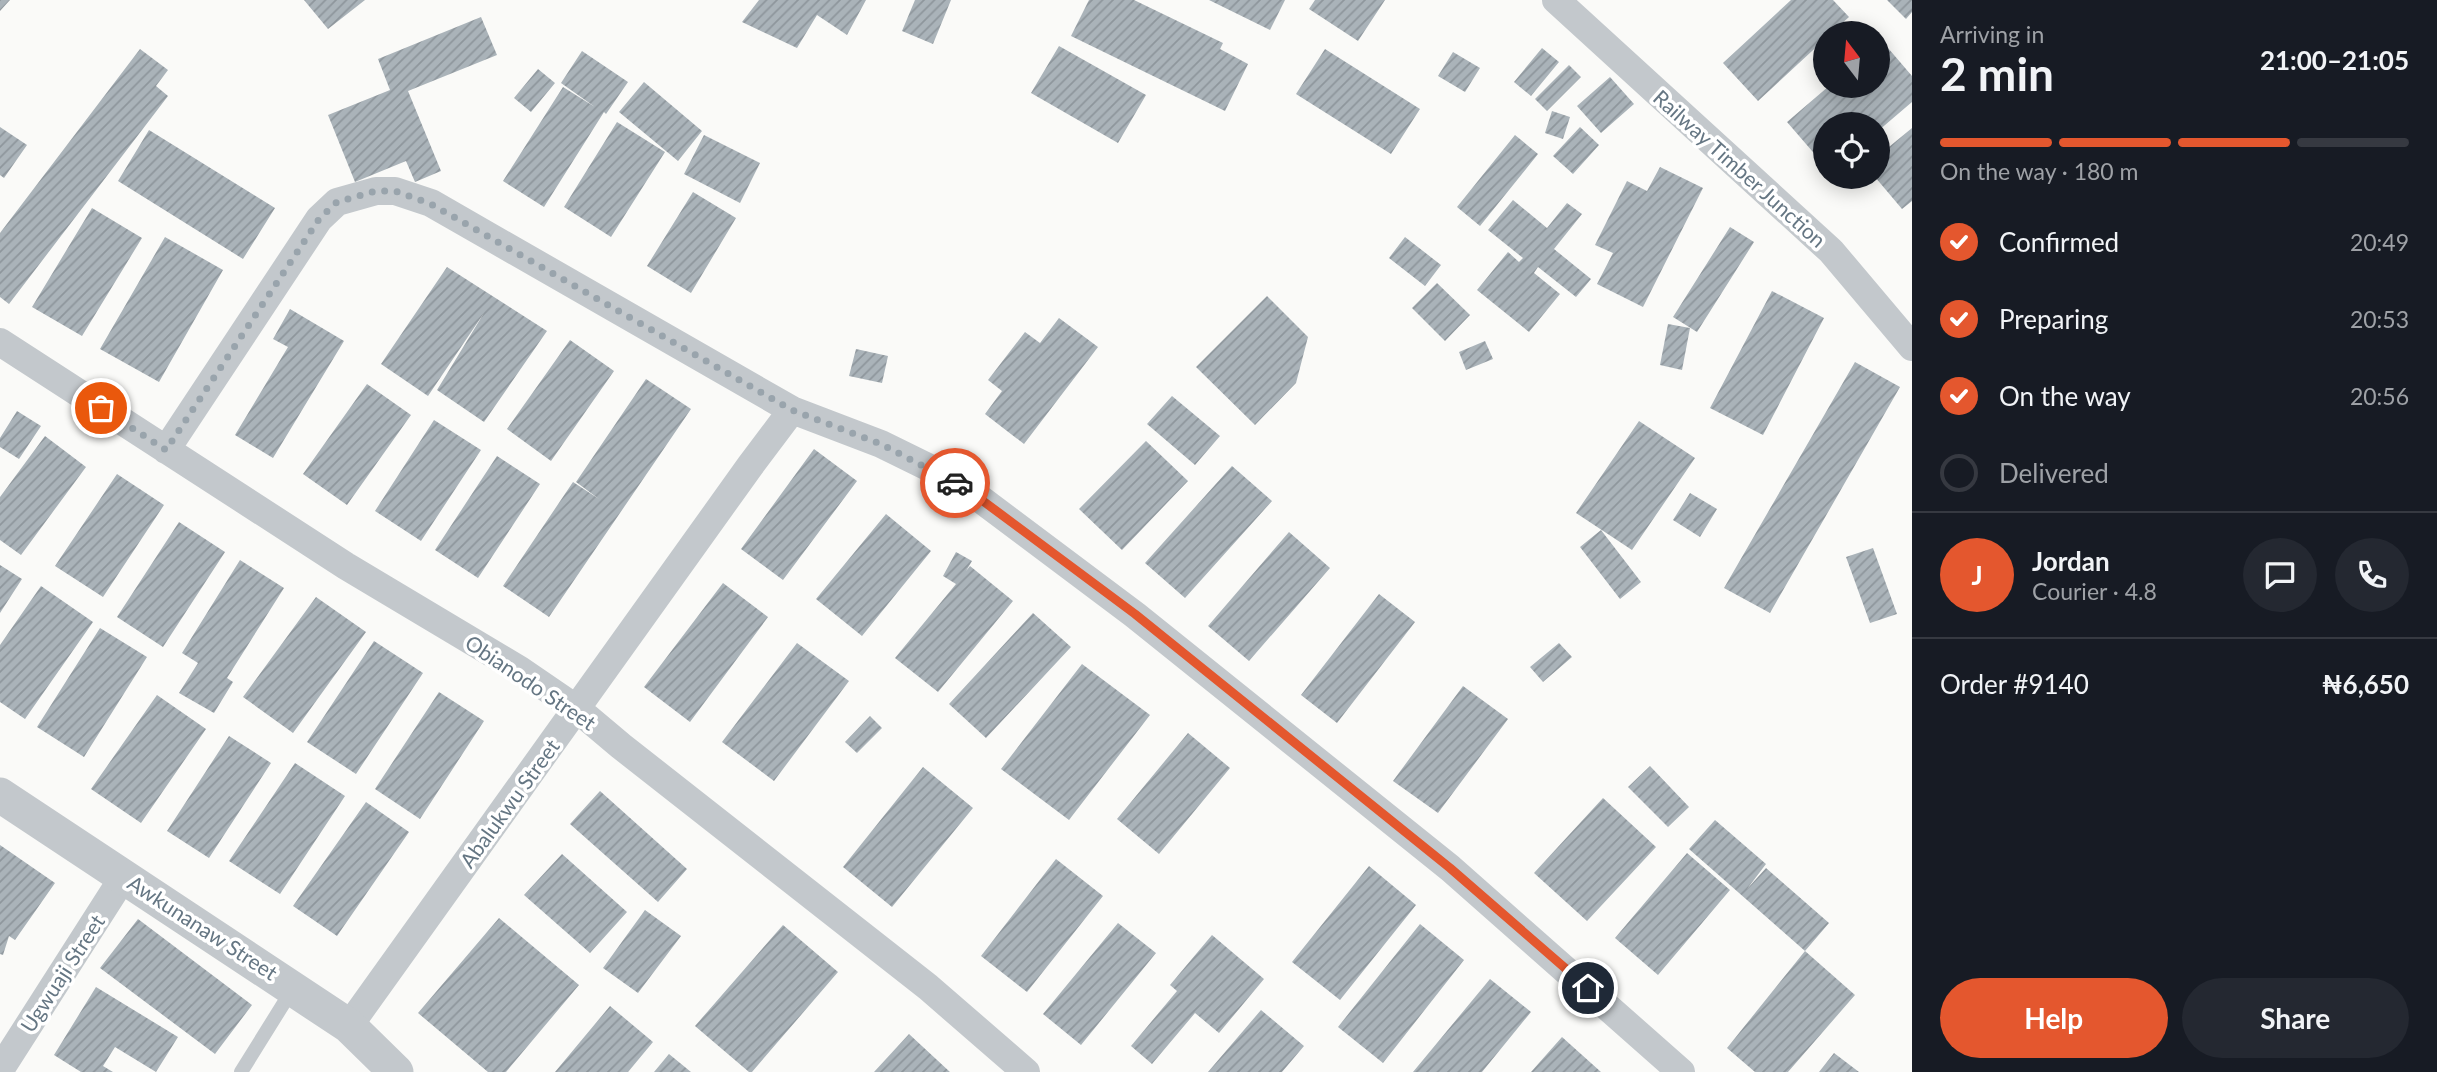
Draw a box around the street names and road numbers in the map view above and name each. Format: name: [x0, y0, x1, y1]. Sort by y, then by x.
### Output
street label: Railway Timber Junction: [1649, 84, 1831, 252]
street label: Obianodo Street: [461, 629, 601, 735]
street label: Abalukwu Street: [454, 734, 564, 872]
street label: Awkunanaw Street: [123, 869, 283, 985]
street label: Ugwuaji Street: [15, 909, 110, 1037]

